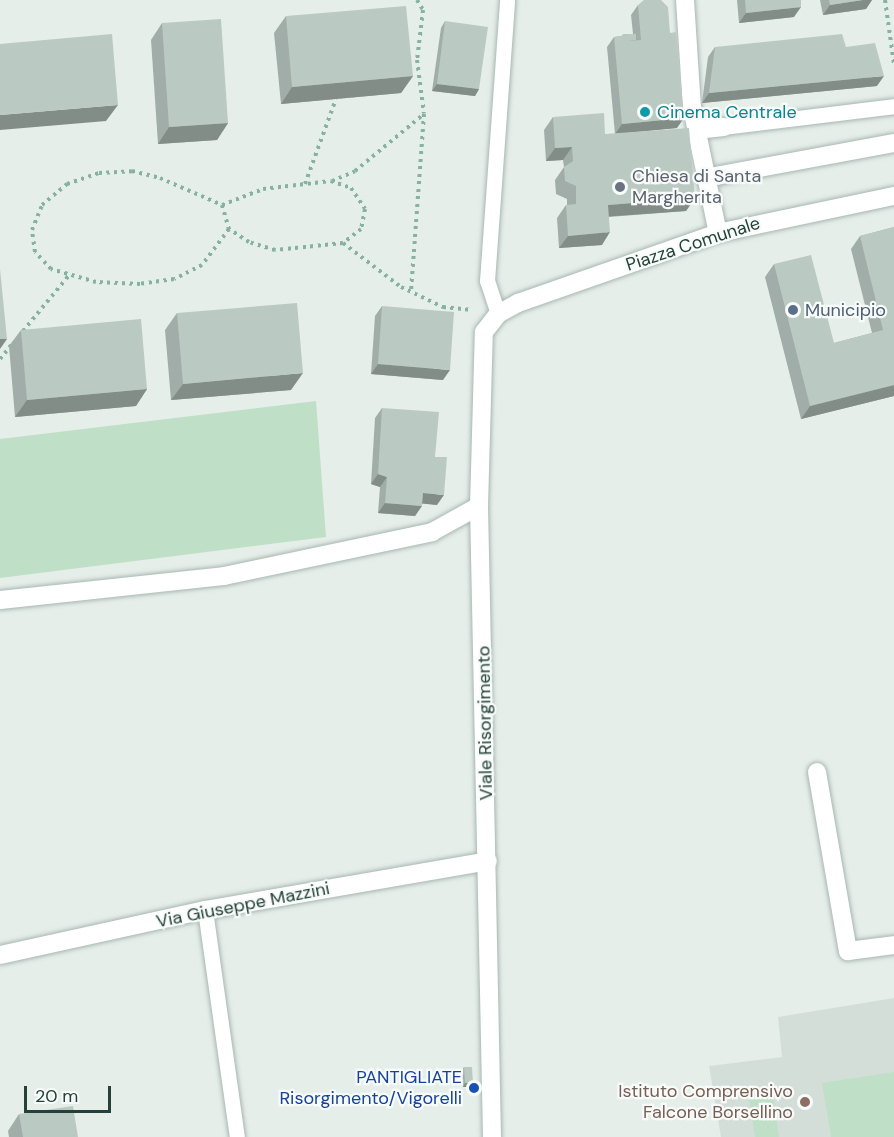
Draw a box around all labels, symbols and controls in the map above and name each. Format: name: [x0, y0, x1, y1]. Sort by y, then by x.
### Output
place label: Cinema Centrale: [657, 101, 797, 123]
marker: Cinema Centrale: [638, 105, 652, 119]
place label: Chiesa di Santa Margherita: [632, 166, 761, 208]
marker: Chiesa di Santa Margherita: [613, 180, 627, 194]
street label: Piazza Comunale: [623, 212, 763, 276]
place label: Municipio: [805, 299, 886, 321]
marker: Municipio: [786, 303, 800, 317]
street label: Viale Risorgimento: [473, 645, 497, 801]
street label: Via Giuseppe Mazzini: [154, 878, 332, 932]
place label: PANTIGLIATE Risorgimento/Vigorelli: [279, 1067, 462, 1110]
scale bar: [27, 1074, 114, 1112]
marker: PANTIGLIATE Risorgimento/Vigorelli: [467, 1081, 481, 1095]
place label: Istituto Comprensivo Falcone Borsellino: [618, 1081, 793, 1124]
text: 20 m: [35, 1084, 78, 1108]
marker: Istituto Comprensivo Falcone Borsellino: [798, 1095, 812, 1109]

